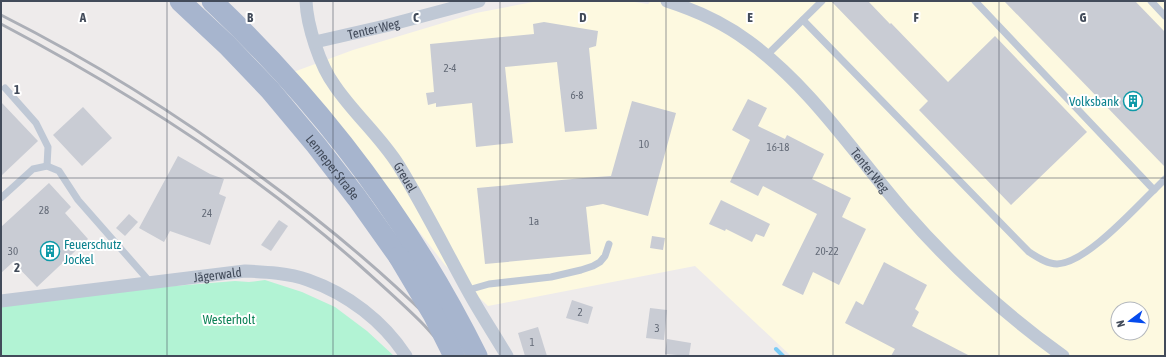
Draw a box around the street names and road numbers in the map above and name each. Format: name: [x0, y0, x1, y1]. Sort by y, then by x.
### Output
street label: Tenter Weg: [346, 15, 402, 42]
street label: Lenneper Straße: [303, 132, 362, 203]
street label: Tenter Weg: [847, 145, 892, 196]
street label: Greuel: [390, 159, 420, 195]
street label: Jägerwald: [192, 264, 242, 285]

